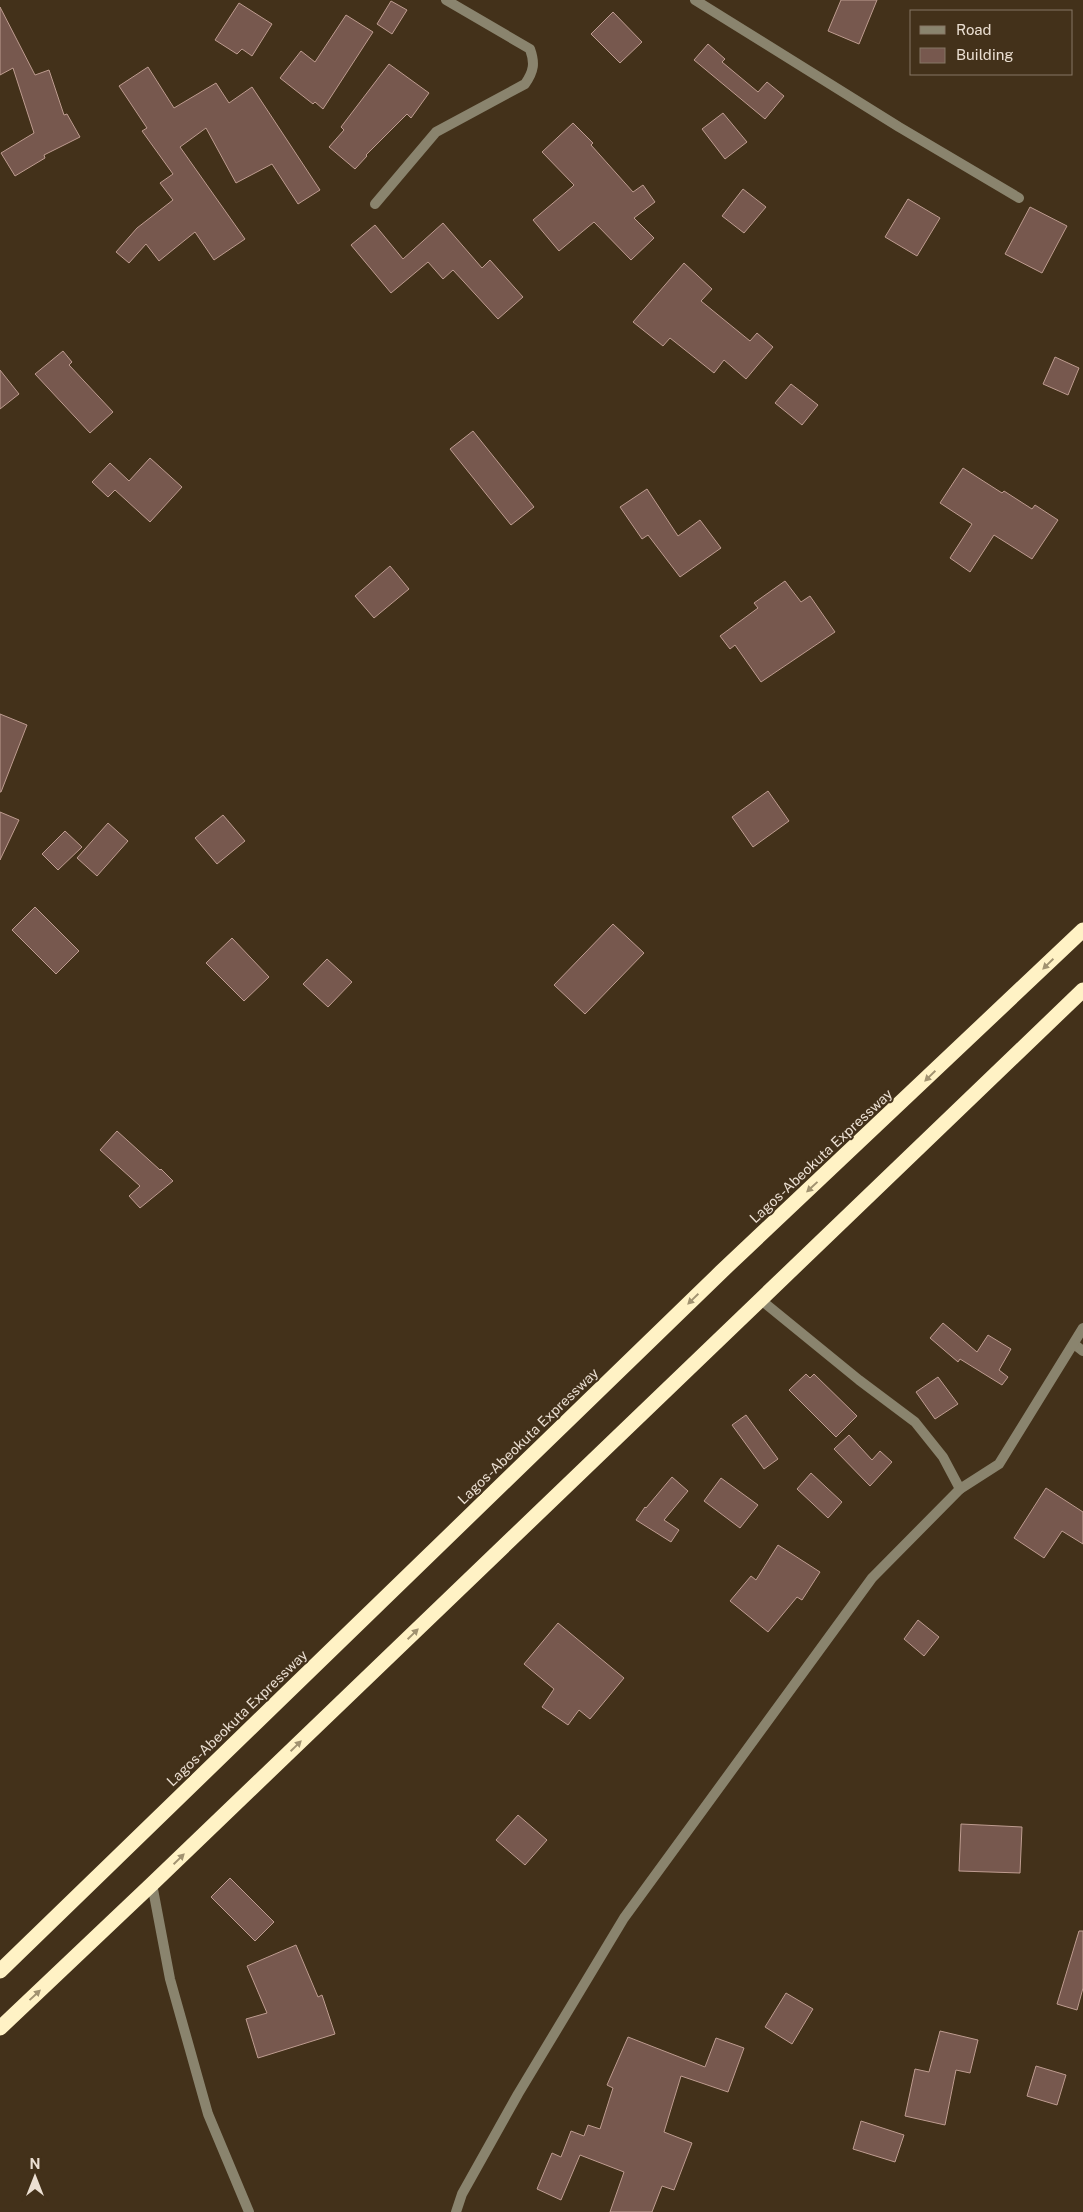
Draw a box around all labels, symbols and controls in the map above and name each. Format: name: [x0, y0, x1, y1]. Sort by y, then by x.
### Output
legend: [910, 10, 1073, 75]
text: Road: [956, 21, 992, 38]
text: Building: [956, 46, 1014, 63]
one-way arrow: [1042, 958, 1054, 970]
one-way arrow: [924, 1070, 936, 1082]
street label: Lagos-Abeokuta Expressway: [746, 1085, 896, 1226]
one-way arrow: [806, 1181, 818, 1193]
one-way arrow: [688, 1293, 700, 1305]
street label: Lagos-Abeokuta Expressway: [454, 1364, 602, 1507]
one-way arrow: [407, 1628, 419, 1640]
street label: Lagos-Abeokuta Expressway: [163, 1646, 311, 1789]
one-way arrow: [290, 1740, 302, 1752]
one-way arrow: [173, 1853, 185, 1865]
one-way arrow: [29, 1989, 41, 2001]
north arrow: [10, 2152, 60, 2202]
text: N: [30, 2156, 40, 2172]

